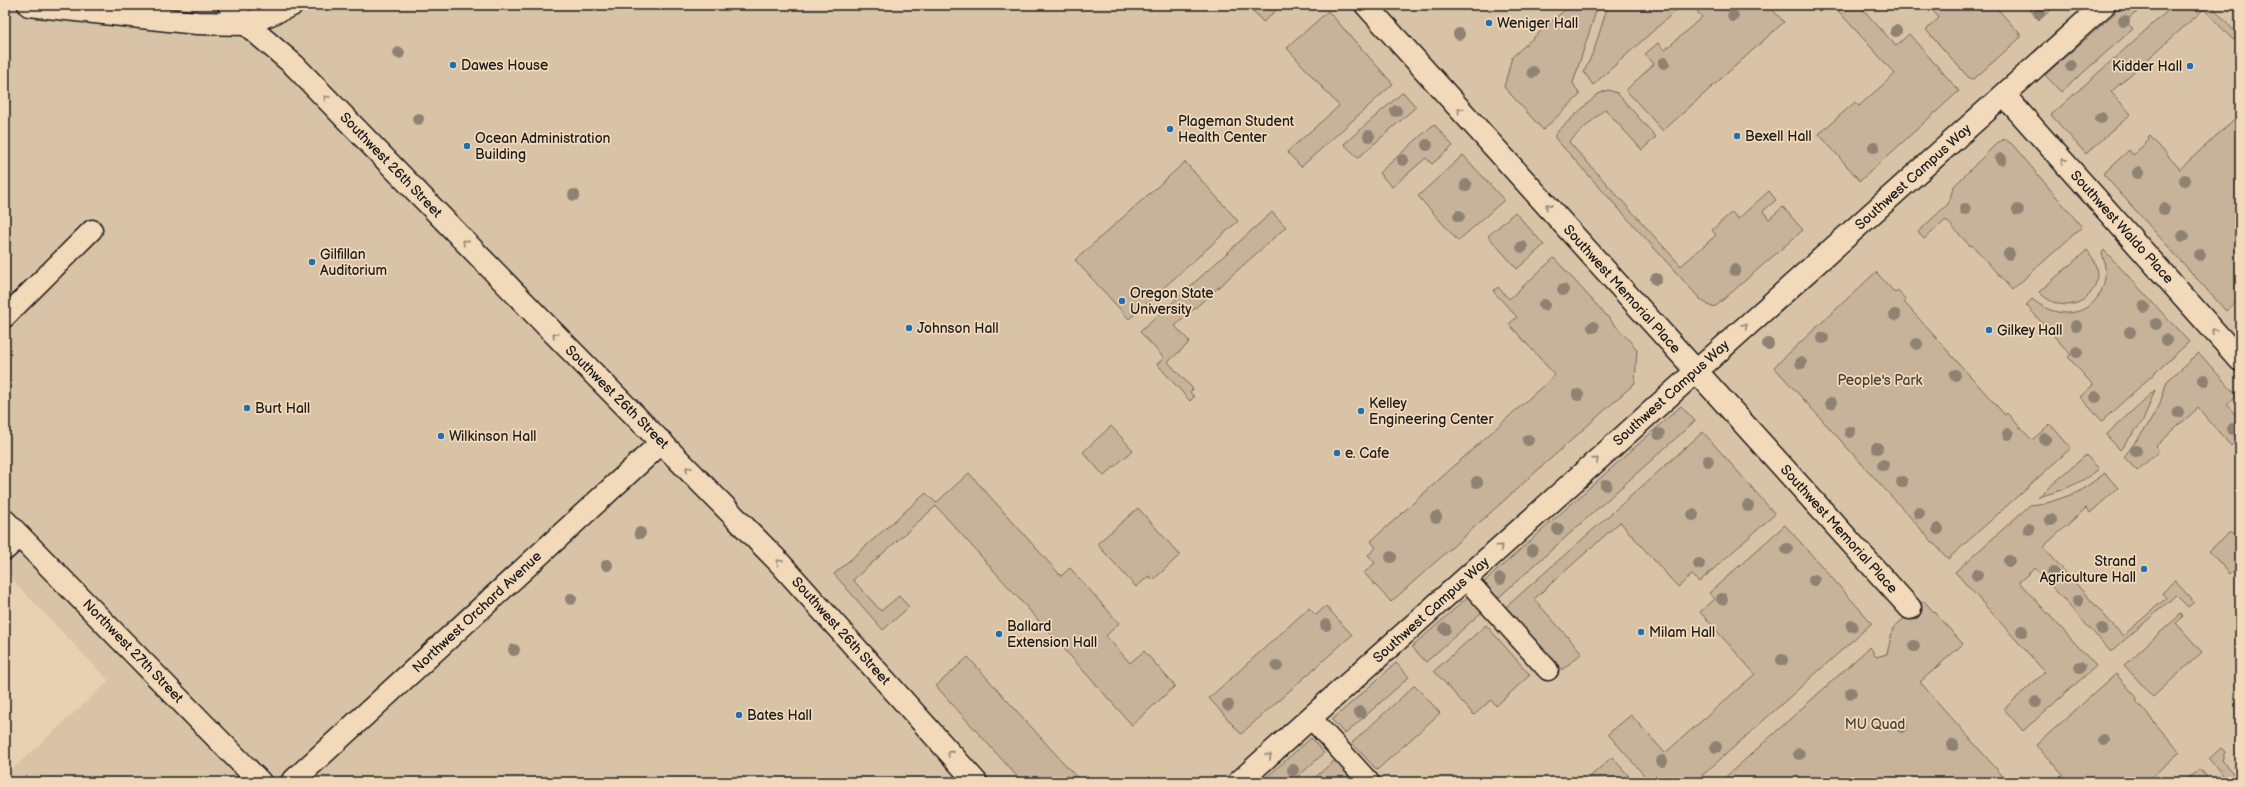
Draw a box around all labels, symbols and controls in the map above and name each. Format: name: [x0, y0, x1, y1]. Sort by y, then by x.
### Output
place label: Weniger Hall: [1497, 15, 1578, 32]
marker: Weniger Hall: [1484, 18, 1494, 28]
place label: Dawes House: [461, 57, 548, 74]
place label: Kidder Hall: [2112, 58, 2182, 75]
marker: Dawes House: [448, 60, 458, 70]
marker: Kidder Hall: [2185, 61, 2195, 71]
one-way arrow: [323, 95, 330, 103]
one-way arrow: [1458, 107, 1465, 115]
street label: Southwest 26th Street: [336, 109, 446, 222]
place label: Plageman Student Health Center: [1178, 113, 1295, 146]
street label: Southwest Campus Way: [1851, 120, 1975, 234]
marker: Plageman Student Health Center: [1165, 124, 1175, 134]
place label: Bexell Hall: [1745, 128, 1812, 145]
place label: Ocean Administration Building: [475, 130, 611, 163]
marker: Bexell Hall: [1732, 131, 1742, 141]
marker: Ocean Administration Building: [462, 141, 472, 151]
one-way arrow: [2060, 158, 2067, 166]
street label: Southwest Waldo Place: [2067, 167, 2177, 287]
one-way arrow: [1545, 203, 1552, 211]
street label: Southwest Memorial Place: [1560, 221, 1684, 357]
one-way arrow: [462, 239, 470, 247]
place label: Gilfillan Auditorium: [320, 246, 387, 279]
marker: Gilfillan Auditorium: [307, 257, 317, 267]
place label: Oregon State University: [1130, 285, 1214, 318]
marker: Oregon State University: [1117, 296, 1127, 306]
place label: Johnson Hall: [917, 320, 999, 337]
place label: Gilkey Hall: [1997, 322, 2062, 339]
marker: Johnson Hall: [904, 323, 914, 333]
one-way arrow: [1741, 324, 1748, 331]
marker: Gilkey Hall: [1984, 325, 1994, 335]
one-way arrow: [2212, 329, 2219, 336]
one-way arrow: [552, 332, 560, 340]
street label: Southwest Campus Way: [1609, 336, 1733, 450]
street label: Southwest 26th Street: [562, 342, 673, 453]
park label: People's Park: [1838, 372, 1923, 389]
place label: Kelley Engineering Center: [1369, 395, 1494, 428]
place label: Burt Hall: [255, 400, 310, 417]
marker: Burt Hall: [242, 403, 252, 413]
marker: Kelley Engineering Center: [1356, 406, 1366, 416]
place label: Wilkinson Hall: [449, 428, 537, 445]
marker: Wilkinson Hall: [436, 431, 446, 441]
place label: e. Cafe: [1345, 445, 1389, 462]
marker: e. Cafe: [1332, 448, 1342, 458]
one-way arrow: [1592, 458, 1599, 465]
street label: Southwest Memorial Place: [1777, 461, 1901, 597]
one-way arrow: [685, 466, 693, 474]
one-way arrow: [1495, 544, 1503, 552]
street label: Northwest Orchard Avenue: [409, 548, 545, 676]
street label: Southwest Campus Way: [1369, 553, 1493, 667]
place label: Strand Agriculture Hall: [2040, 553, 2136, 586]
one-way arrow: [776, 559, 784, 567]
marker: Strand Agriculture Hall: [2139, 564, 2149, 574]
street label: Southwest 26th Street: [788, 574, 894, 689]
street label: Northwest 27th Street: [79, 596, 187, 707]
place label: Ballard Extension Hall: [1007, 618, 1097, 651]
place label: Milam Hall: [1649, 624, 1715, 641]
marker: Milam Hall: [1636, 627, 1646, 637]
marker: Ballard Extension Hall: [994, 629, 1004, 639]
place label: Bates Hall: [747, 707, 812, 724]
marker: Bates Hall: [734, 710, 744, 720]
park label: MU Quad: [1845, 716, 1905, 733]
one-way arrow: [947, 750, 954, 758]
one-way arrow: [1264, 754, 1271, 761]

